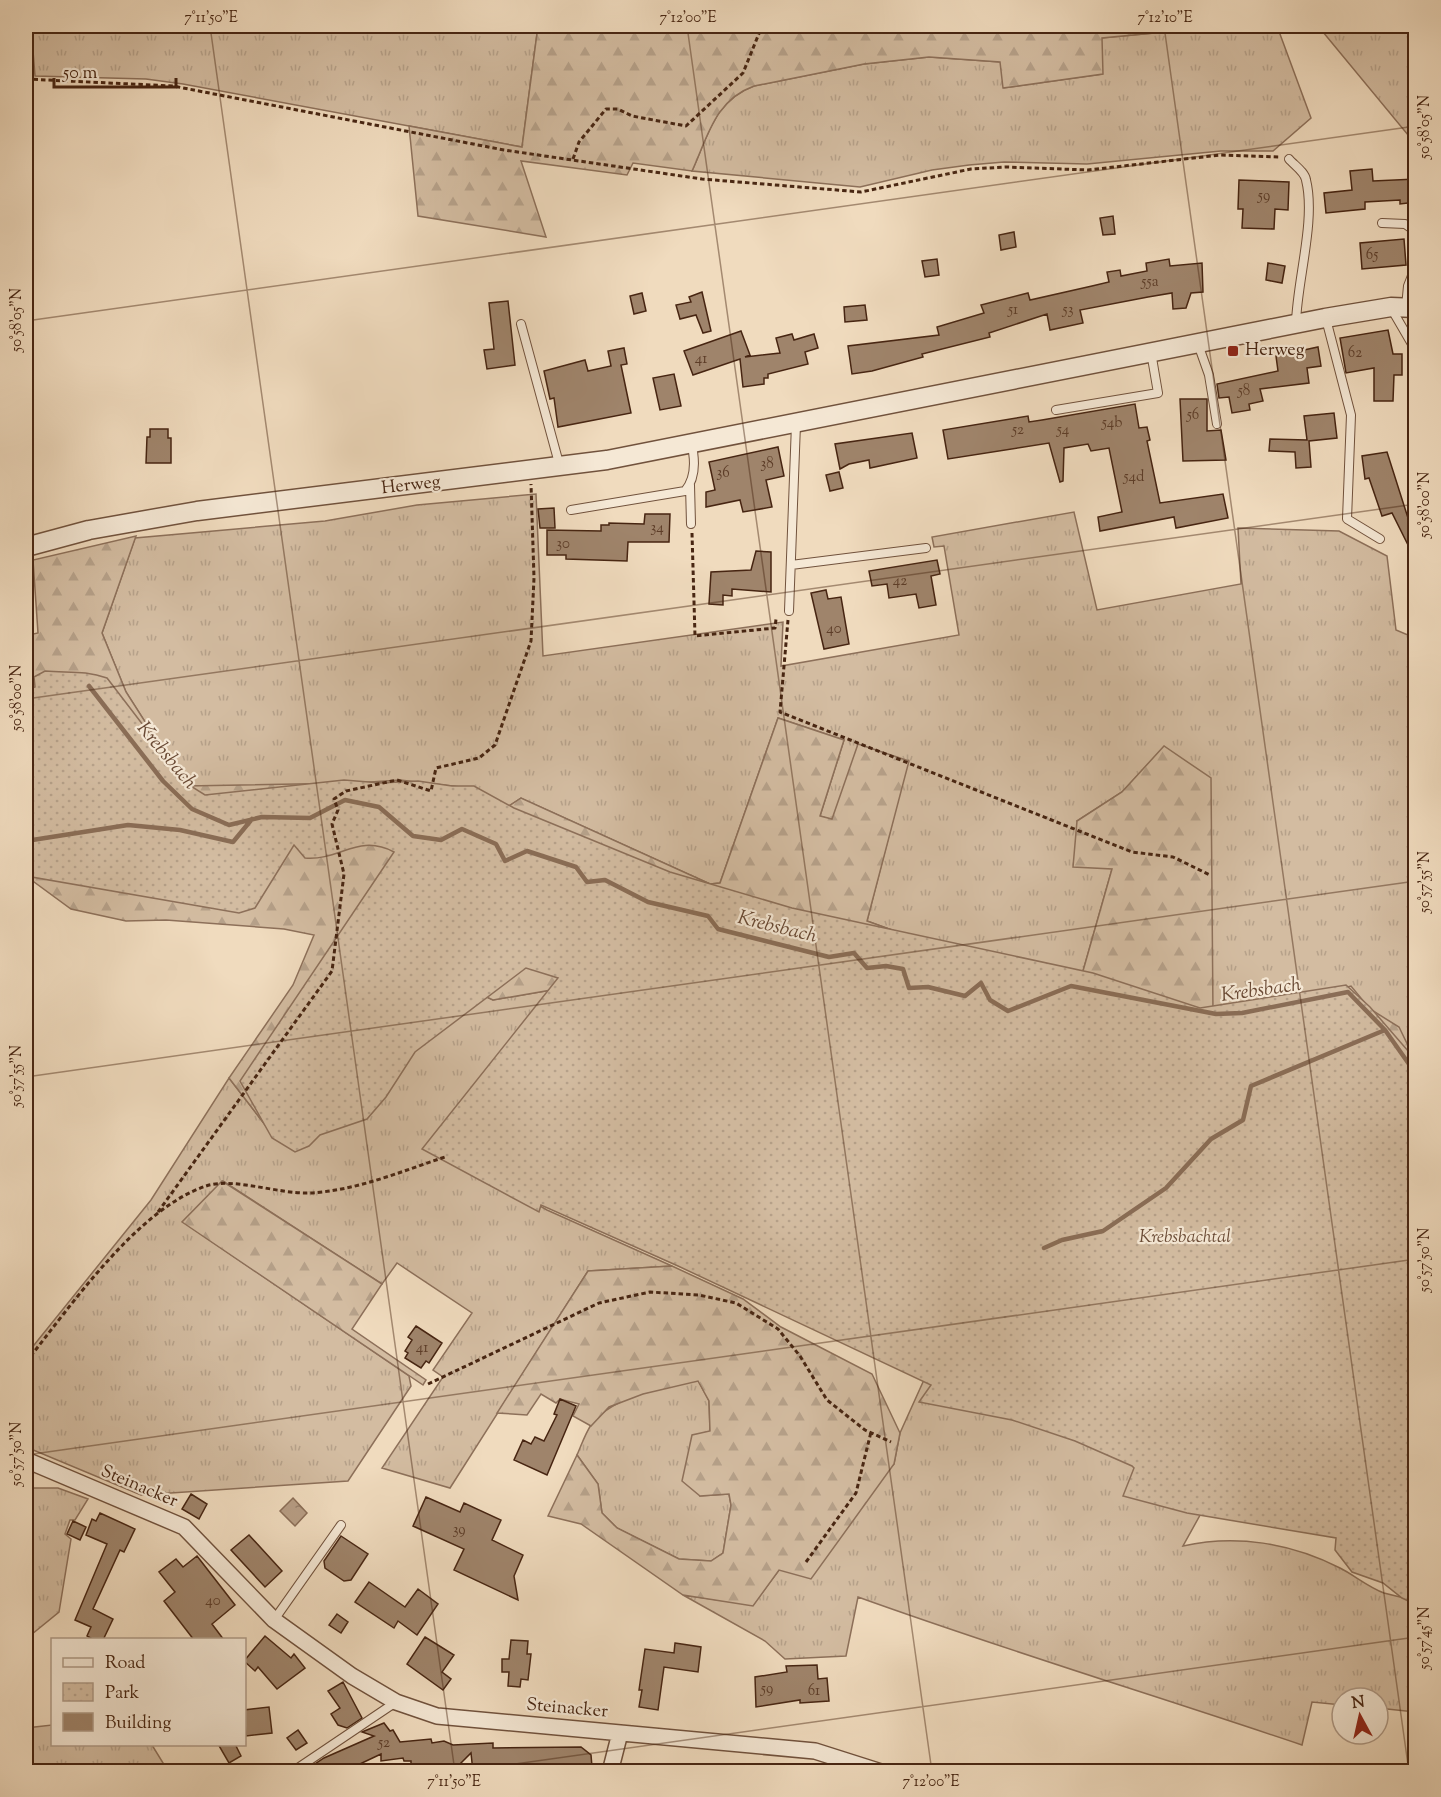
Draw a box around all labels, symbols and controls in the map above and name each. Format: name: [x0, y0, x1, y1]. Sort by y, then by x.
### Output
text: 7°11'50"E: [184, 8, 238, 29]
text: 7°12'00"E: [659, 8, 717, 29]
text: 7°12'10"E: [1137, 8, 1193, 29]
scale bar: [54, 51, 176, 89]
text: 50 m: [62, 61, 98, 87]
text: 50°58'05"N: [1415, 95, 1436, 160]
house number: 59: [1257, 186, 1270, 207]
house number: 65: [1366, 245, 1378, 266]
house number: 55a: [1140, 272, 1159, 293]
text: 50°58'05"N: [7, 288, 28, 353]
house number: 51: [1007, 300, 1018, 321]
house number: 53: [1061, 300, 1074, 321]
place label: Herweg: [1245, 338, 1305, 364]
house number: 62: [1348, 343, 1362, 364]
marker: Herweg: [1226, 344, 1240, 358]
house number: 41: [695, 349, 707, 370]
house number: 58: [1237, 381, 1250, 402]
house number: 56: [1186, 405, 1199, 426]
house number: 54b: [1101, 413, 1122, 434]
house number: 52: [1011, 420, 1024, 441]
house number: 54: [1056, 420, 1070, 441]
house number: 38: [760, 454, 774, 475]
house number: 36: [716, 463, 730, 484]
house number: 54d: [1122, 467, 1145, 488]
street label: Herweg: [380, 469, 442, 503]
text: 50°58'00"N: [1415, 472, 1436, 539]
house number: 34: [650, 518, 664, 539]
house number: 30: [556, 534, 570, 555]
house number: 42: [893, 571, 907, 592]
house number: 40: [826, 619, 842, 640]
text: 50°58'00"N: [7, 665, 28, 732]
water label: Krebsbach: [129, 716, 203, 796]
text: 50°57'55"N: [1415, 851, 1436, 914]
water label: Krebsbach: [734, 904, 820, 952]
water label: Krebsbach: [1219, 971, 1303, 1011]
text: 50°57'55"N: [7, 1045, 28, 1108]
park label: Krebsbachtal: [1139, 1225, 1231, 1251]
text: 50°57'50"N: [1415, 1228, 1436, 1293]
house number: 41: [416, 1338, 428, 1359]
text: 50°57'50"N: [7, 1422, 28, 1487]
street label: Steinacker: [96, 1459, 182, 1515]
house number: 39: [452, 1520, 466, 1541]
house number: 40: [205, 1591, 221, 1612]
text: 50°57'45"N: [1415, 1607, 1436, 1670]
legend: [51, 1638, 246, 1746]
text: Road: [105, 1651, 145, 1677]
house number: 59: [760, 1679, 773, 1700]
text: Park: [105, 1681, 140, 1707]
house number: 61: [808, 1681, 820, 1702]
north arrow: [1330, 1686, 1390, 1746]
text: N: [1350, 1691, 1366, 1716]
street label: Steinacker: [525, 1692, 609, 1726]
text: Building: [105, 1711, 171, 1737]
house number: 52: [377, 1733, 390, 1754]
text: 7°11'50"E: [427, 1772, 481, 1793]
text: 7°12'00"E: [902, 1772, 960, 1793]

